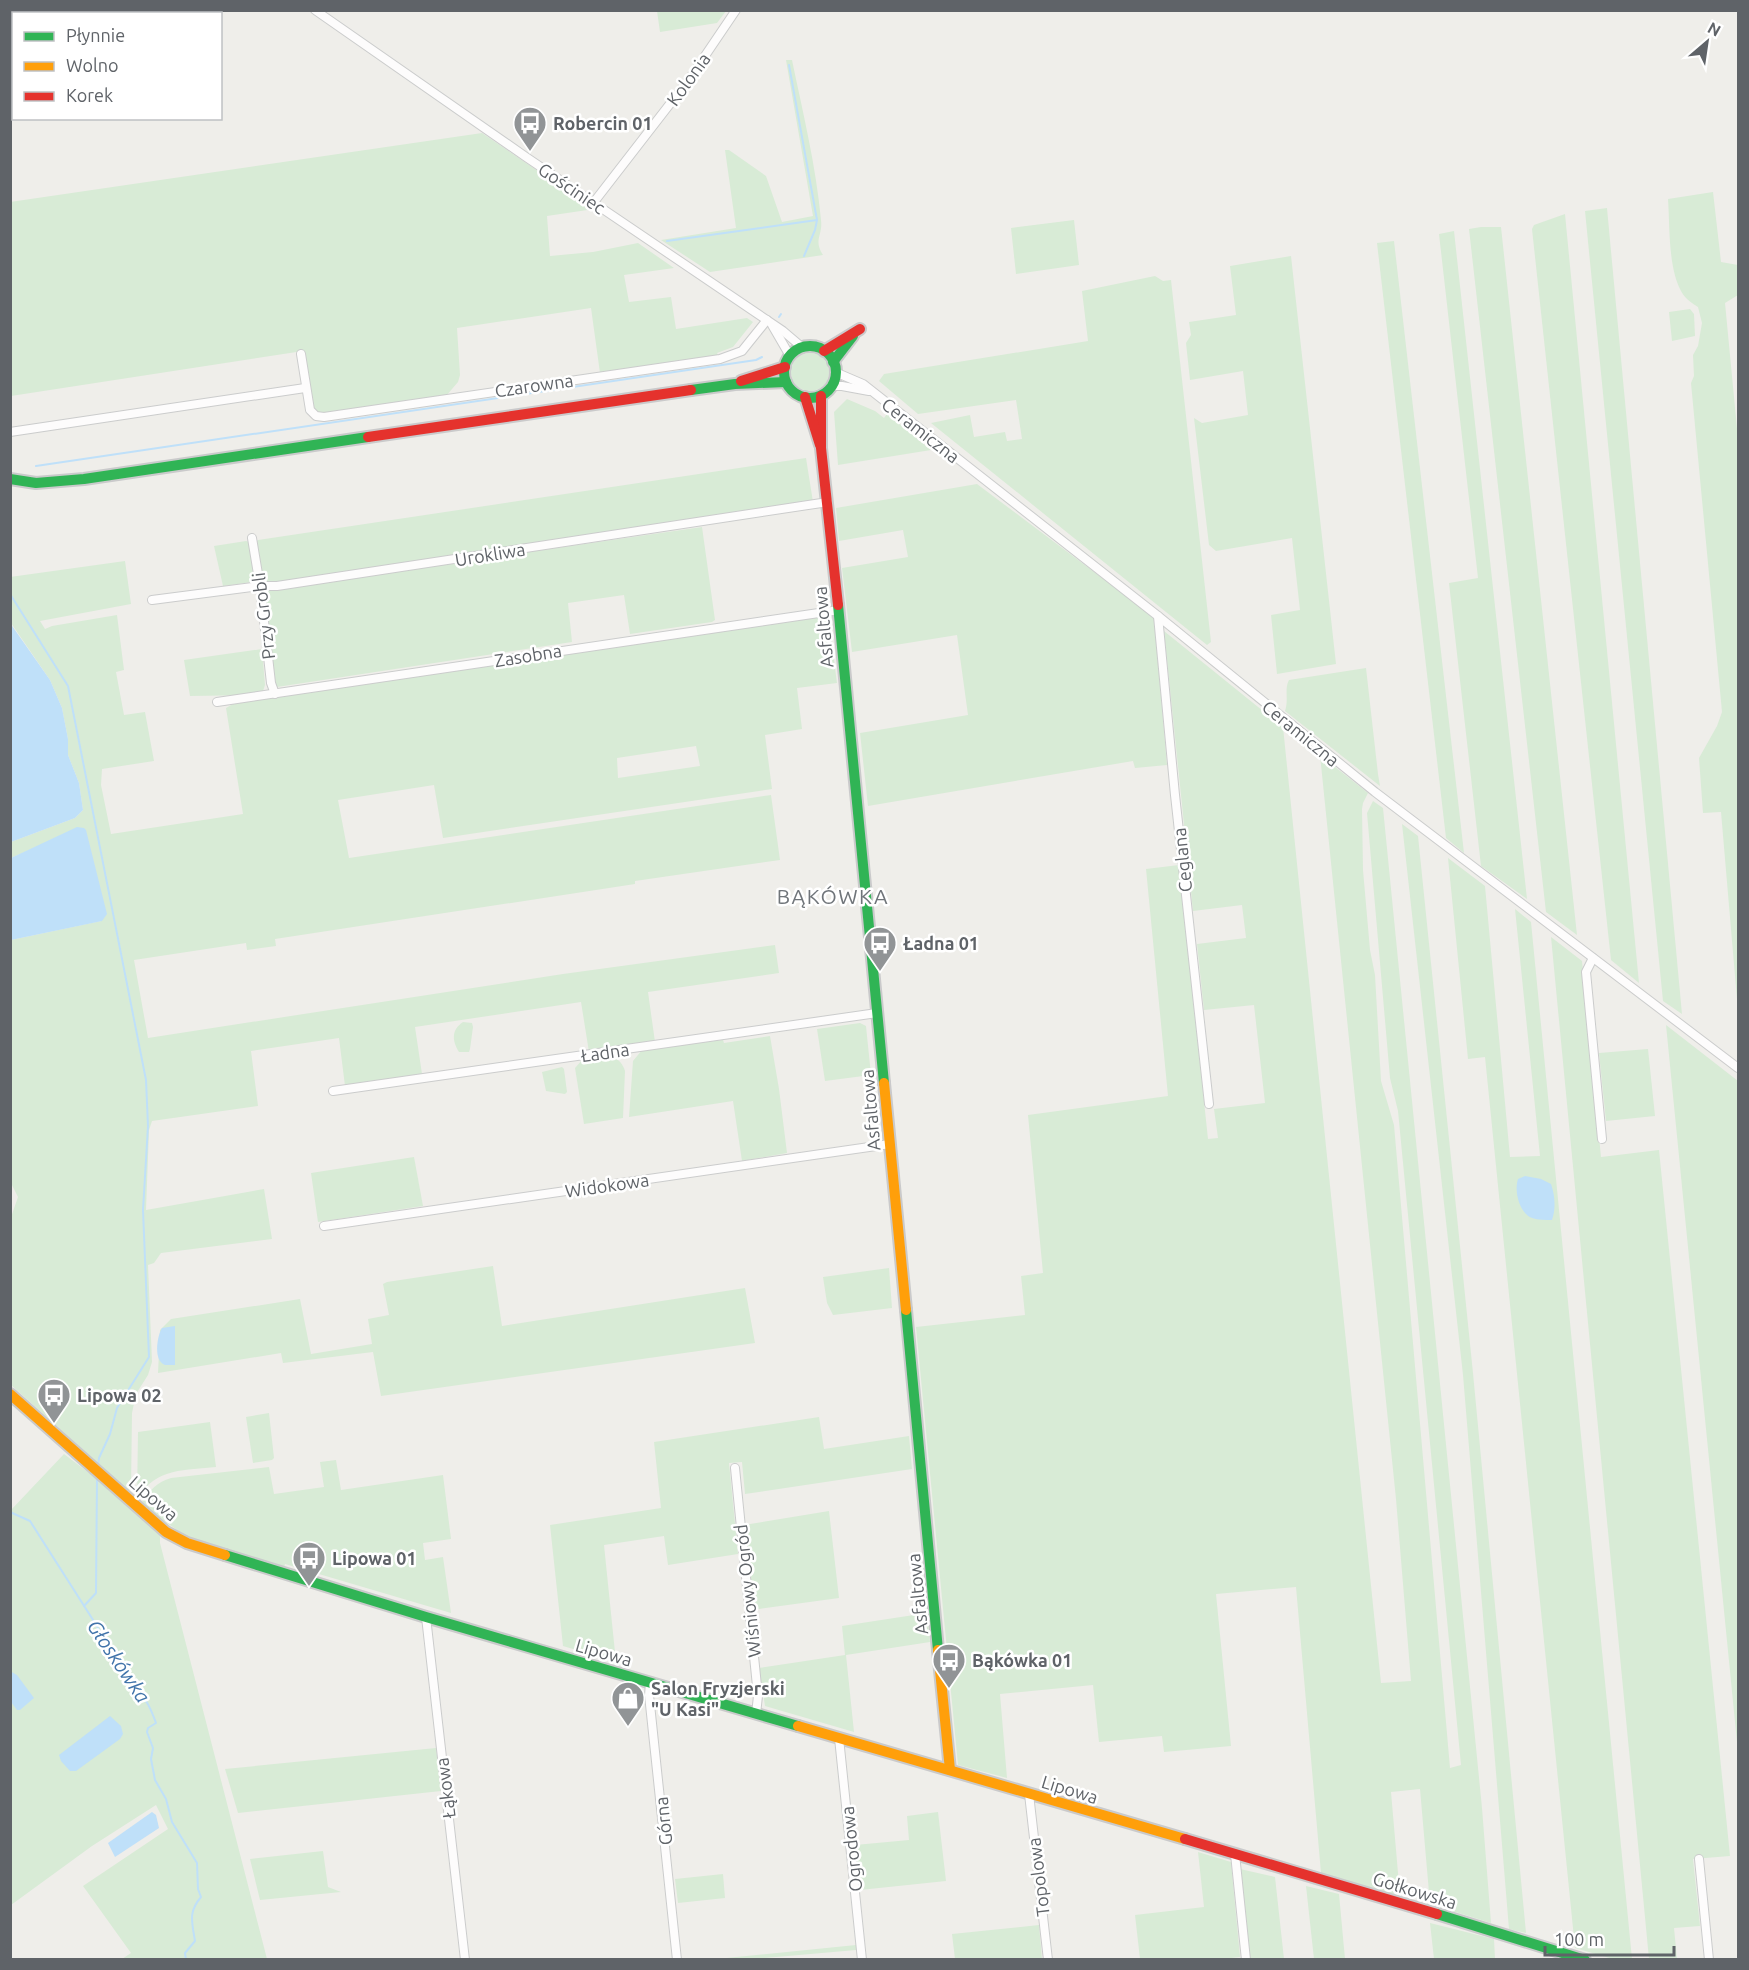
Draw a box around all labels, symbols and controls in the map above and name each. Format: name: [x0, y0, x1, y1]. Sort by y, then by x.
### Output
legend: [12, 12, 222, 120]
north arrow: [1677, 12, 1737, 72]
text: N: [1705, 18, 1724, 40]
text: Płynnie: [66, 25, 125, 45]
street label: Kolonia: [662, 49, 714, 109]
text: Wolno: [66, 55, 118, 75]
text: Korek: [66, 85, 113, 105]
bus stop icon: Robercin 01: [512, 105, 548, 152]
place label: Robercin 01: [553, 113, 653, 133]
street label: Gościniec: [535, 158, 609, 218]
street label: Czarowna: [493, 370, 575, 400]
street label: Ceramiczna: [878, 393, 964, 467]
street label: Urokliwa: [453, 539, 527, 569]
street label: Przy Grobli: [248, 571, 278, 661]
street label: Asfaltowa: [809, 586, 837, 668]
street label: Zasobna: [493, 640, 563, 670]
street label: Ceramiczna: [1259, 696, 1343, 770]
street label: Ceglana: [1169, 827, 1195, 893]
district label: BĄKÓWKA: [777, 884, 889, 908]
bus stop icon: Ładna 01: [862, 925, 898, 972]
place label: Ładna 01: [903, 933, 979, 953]
street label: Ładna: [579, 1039, 631, 1065]
street label: Asfaltowa: [856, 1069, 884, 1151]
street label: Widokowa: [564, 1169, 650, 1201]
bus stop icon: Lipowa 02: [36, 1377, 72, 1424]
place label: Lipowa 02: [77, 1385, 162, 1405]
street label: Lipowa: [126, 1471, 182, 1525]
street label: Wiśniowy Ogród: [730, 1524, 764, 1658]
bus stop icon: Lipowa 01: [291, 1540, 327, 1587]
place label: Lipowa 01: [332, 1548, 417, 1568]
street label: Asfaltowa: [903, 1553, 931, 1635]
water label: Głoskówka: [83, 1615, 155, 1707]
street label: Lipowa: [573, 1634, 635, 1670]
bus stop icon: Bąkówka 01: [931, 1642, 967, 1689]
place label: Bąkówka 01: [972, 1650, 1072, 1671]
place label: Salon Fryzjerski "U Kasi": [651, 1678, 785, 1719]
shop icon: Salon Fryzjerski "U Kasi": [610, 1680, 646, 1727]
street label: Łąkowa: [431, 1756, 459, 1820]
street label: Lipowa: [1039, 1771, 1101, 1807]
street label: Górna: [651, 1796, 675, 1846]
street label: Ogrodowa: [837, 1805, 865, 1893]
street label: Topolowa: [1023, 1836, 1053, 1918]
street label: Gołkowska: [1371, 1868, 1459, 1912]
scale bar: [1545, 1919, 1674, 1957]
text: 100 m: [1554, 1929, 1604, 1949]

